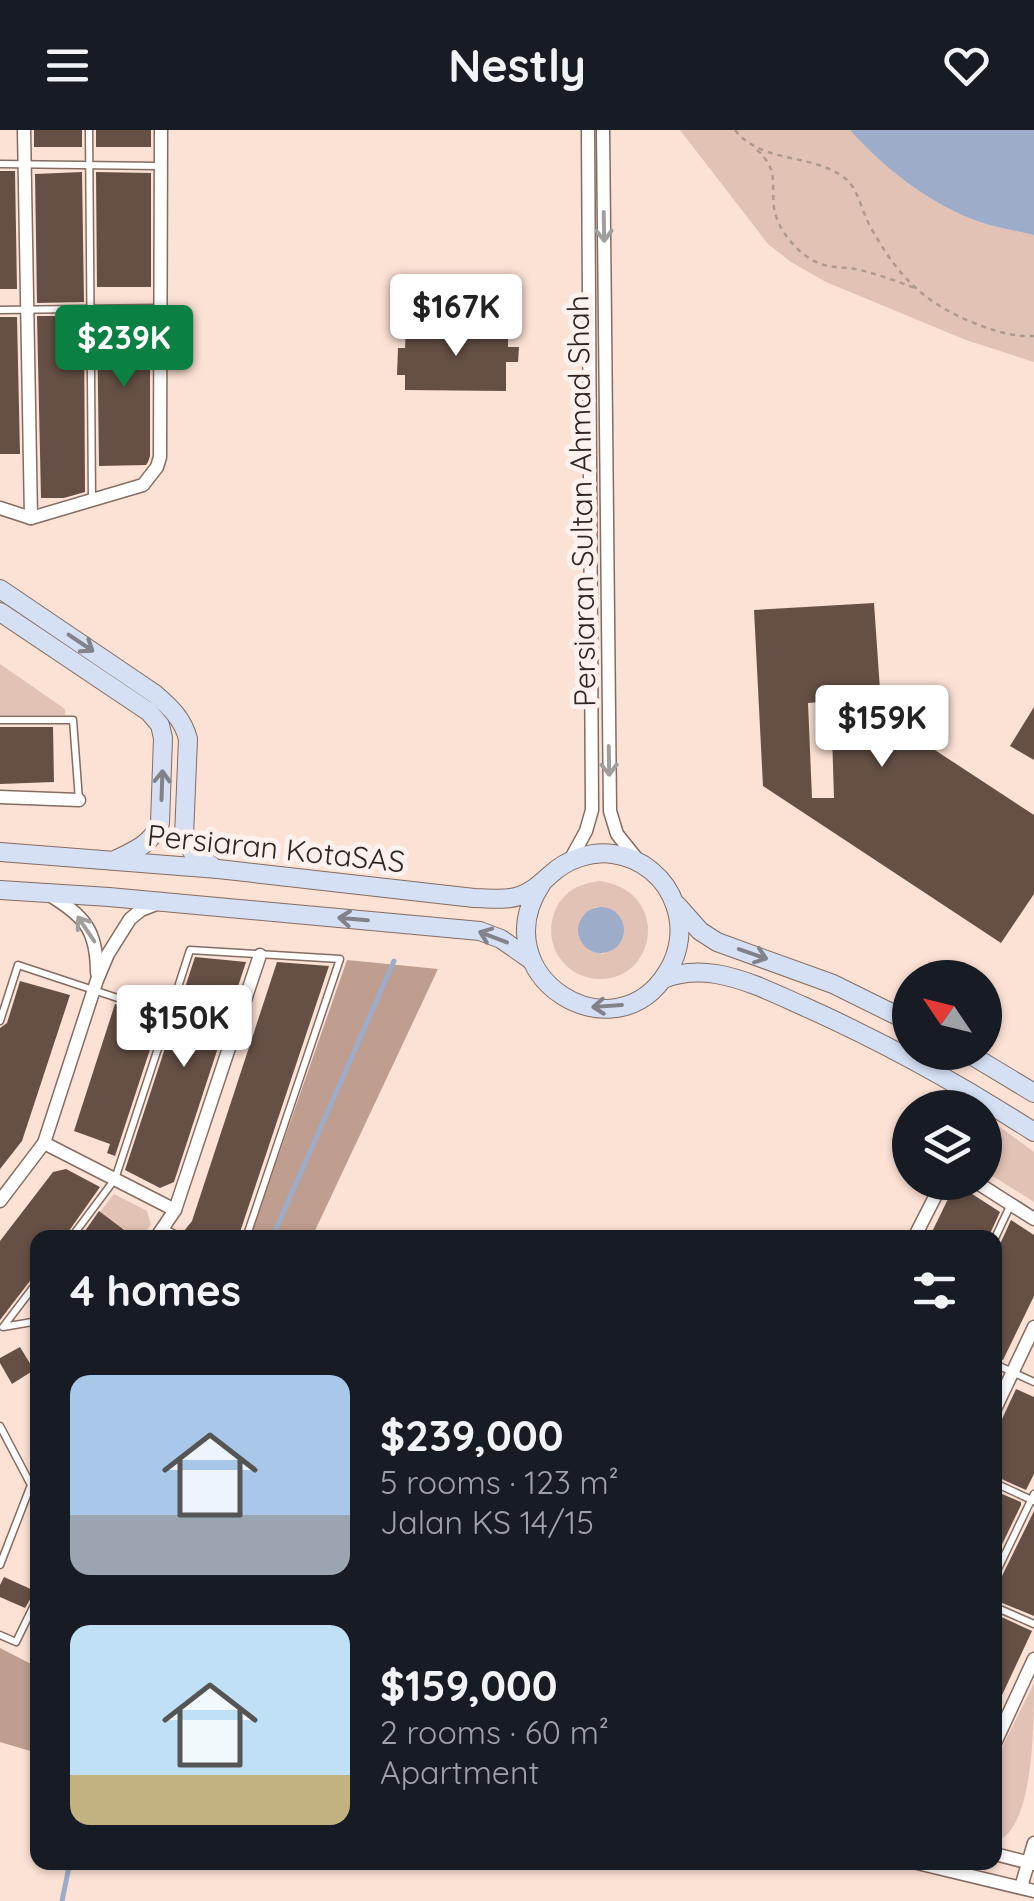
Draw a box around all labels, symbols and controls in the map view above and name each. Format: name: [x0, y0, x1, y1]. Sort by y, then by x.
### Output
text: Nestly: [448, 37, 586, 93]
icon: menu: [40, 38, 95, 93]
icon: heart: [939, 38, 994, 93]
one-way arrow: [594, 210, 614, 243]
pin: $167K: [386, 274, 526, 359]
text: $167K: [412, 286, 500, 326]
street label: Persiaran Sultan Ahmad Shah: [558, 295, 604, 707]
pin: $239K: [54, 305, 194, 390]
text: $239K: [77, 317, 171, 357]
one-way arrow: [66, 632, 94, 653]
pin: $159K: [812, 685, 952, 770]
text: $159K: [837, 697, 927, 737]
one-way arrow: [600, 745, 619, 777]
one-way arrow: [153, 769, 172, 801]
street label: Persiaran KotaSAS: [145, 816, 407, 880]
one-way arrow: [338, 910, 370, 929]
one-way arrow: [75, 916, 96, 944]
one-way arrow: [479, 927, 509, 945]
one-way arrow: [737, 946, 768, 964]
north arrow: [892, 960, 1002, 1070]
map controls: [892, 960, 1002, 1200]
pin: $150K: [114, 985, 254, 1070]
text: $150K: [139, 997, 229, 1037]
one-way arrow: [592, 997, 624, 1016]
button: layers: [892, 1090, 1002, 1200]
icon: filters: [907, 1263, 962, 1318]
text: 4 homes: [70, 1264, 241, 1317]
text: $239,000: [380, 1409, 563, 1462]
icon: home: [150, 1415, 270, 1535]
text: 5 rooms · 123 m²: [380, 1462, 619, 1502]
text: Jalan KS 14/15: [380, 1502, 594, 1542]
text: $159,000: [380, 1659, 558, 1712]
icon: home: [150, 1665, 270, 1785]
text: 2 rooms · 60 m²: [380, 1712, 609, 1752]
text: Apartment: [380, 1752, 539, 1792]

